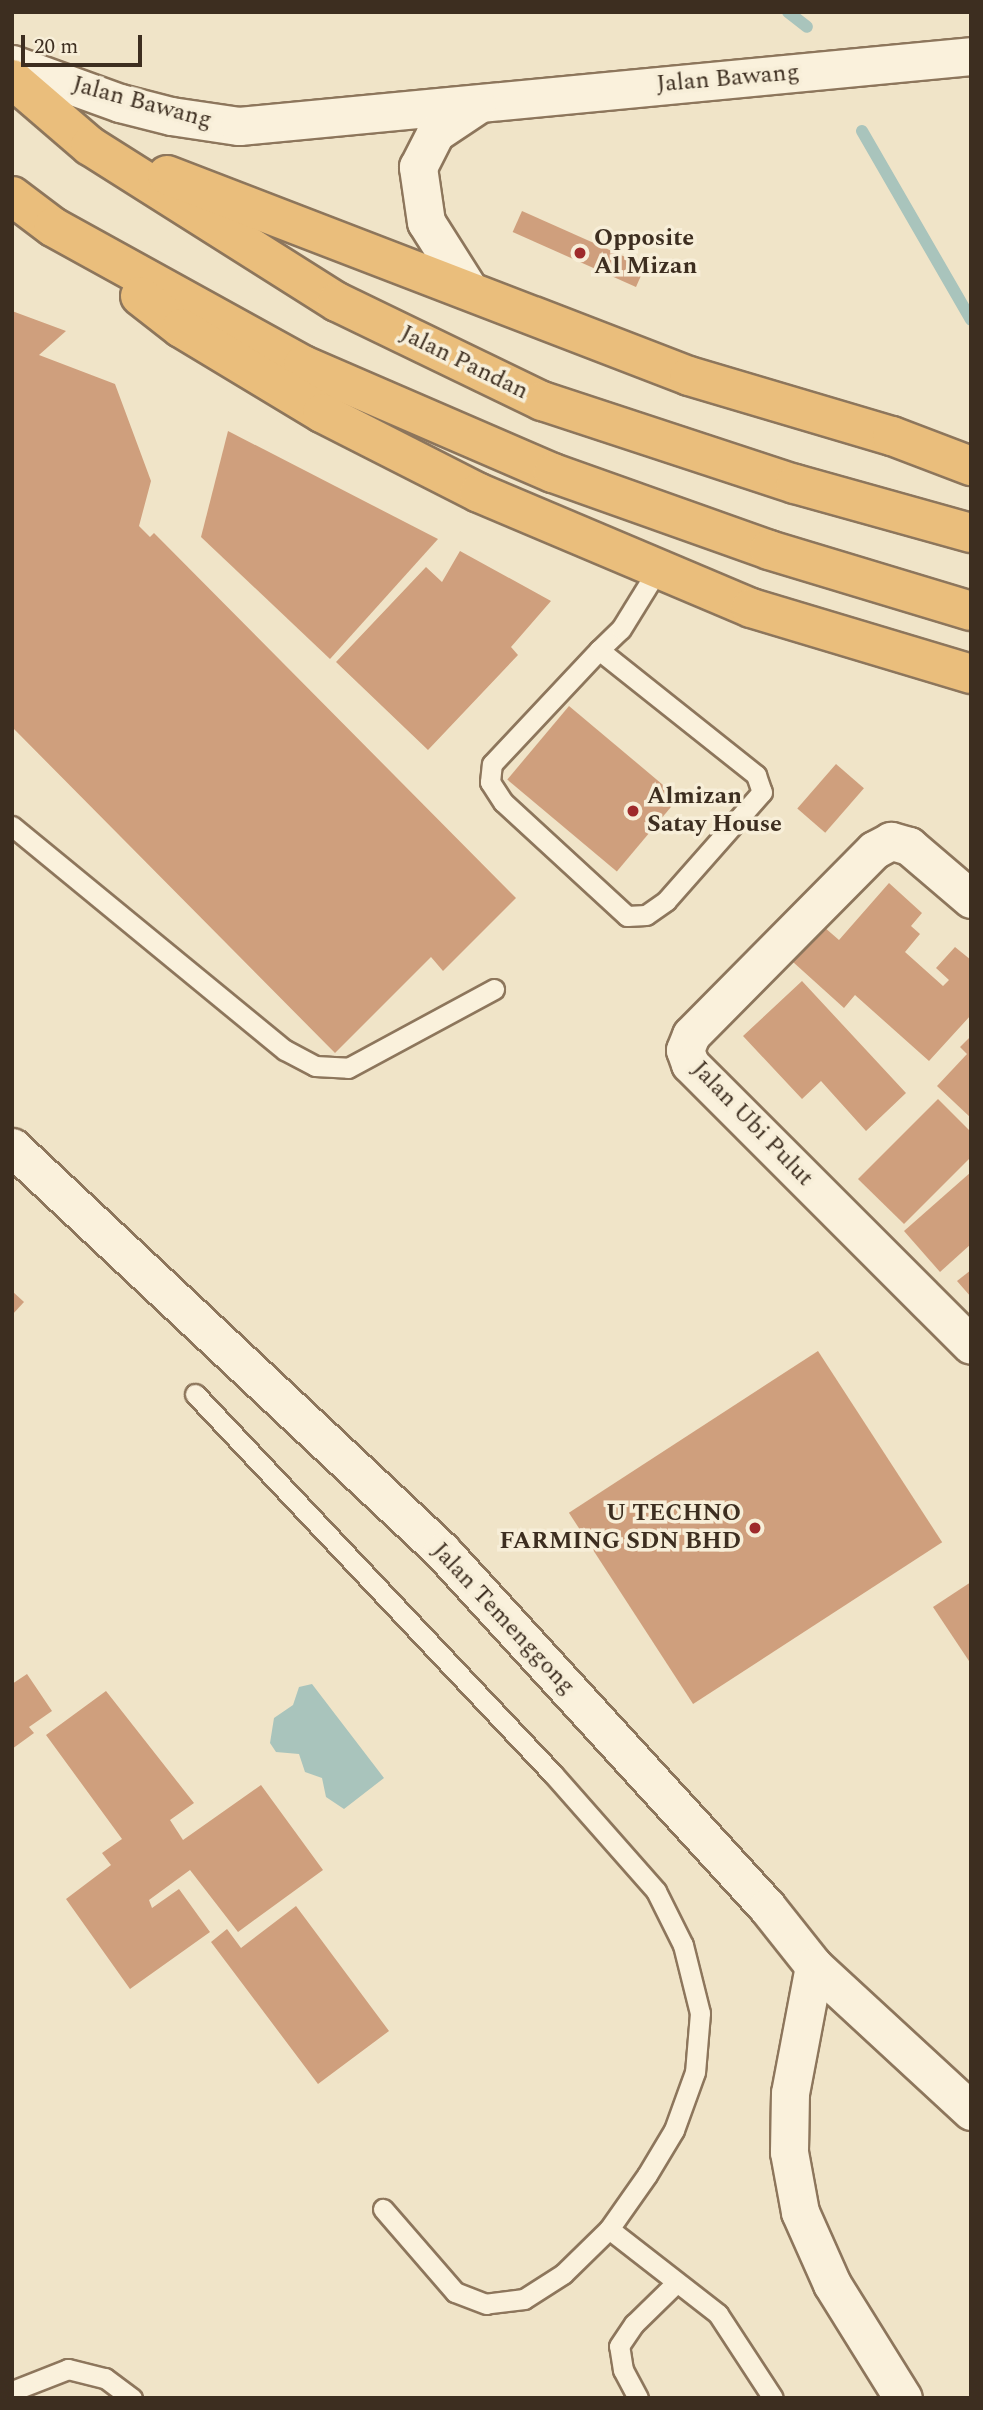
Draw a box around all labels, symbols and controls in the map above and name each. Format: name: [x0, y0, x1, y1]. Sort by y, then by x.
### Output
scale bar: [24, 21, 145, 65]
text: 20 m: [34, 31, 78, 63]
street label: Jalan Bawang: [655, 58, 801, 100]
street label: Jalan Bawang: [69, 71, 215, 135]
place label: Opposite Al Mizan: [594, 225, 697, 281]
marker: Opposite Al Mizan: [572, 245, 588, 261]
street label: Jalan Pandan: [395, 320, 533, 406]
place label: Almizan Satay House: [647, 783, 782, 839]
marker: Almizan Satay House: [625, 803, 641, 819]
street label: Jalan Ubi Pulut: [685, 1055, 819, 1193]
place label: U TECHNO FARMING SDN BHD: [500, 1500, 741, 1556]
marker: U TECHNO FARMING SDN BHD: [747, 1520, 763, 1536]
street label: Jalan Temenggong: [425, 1537, 581, 1701]

